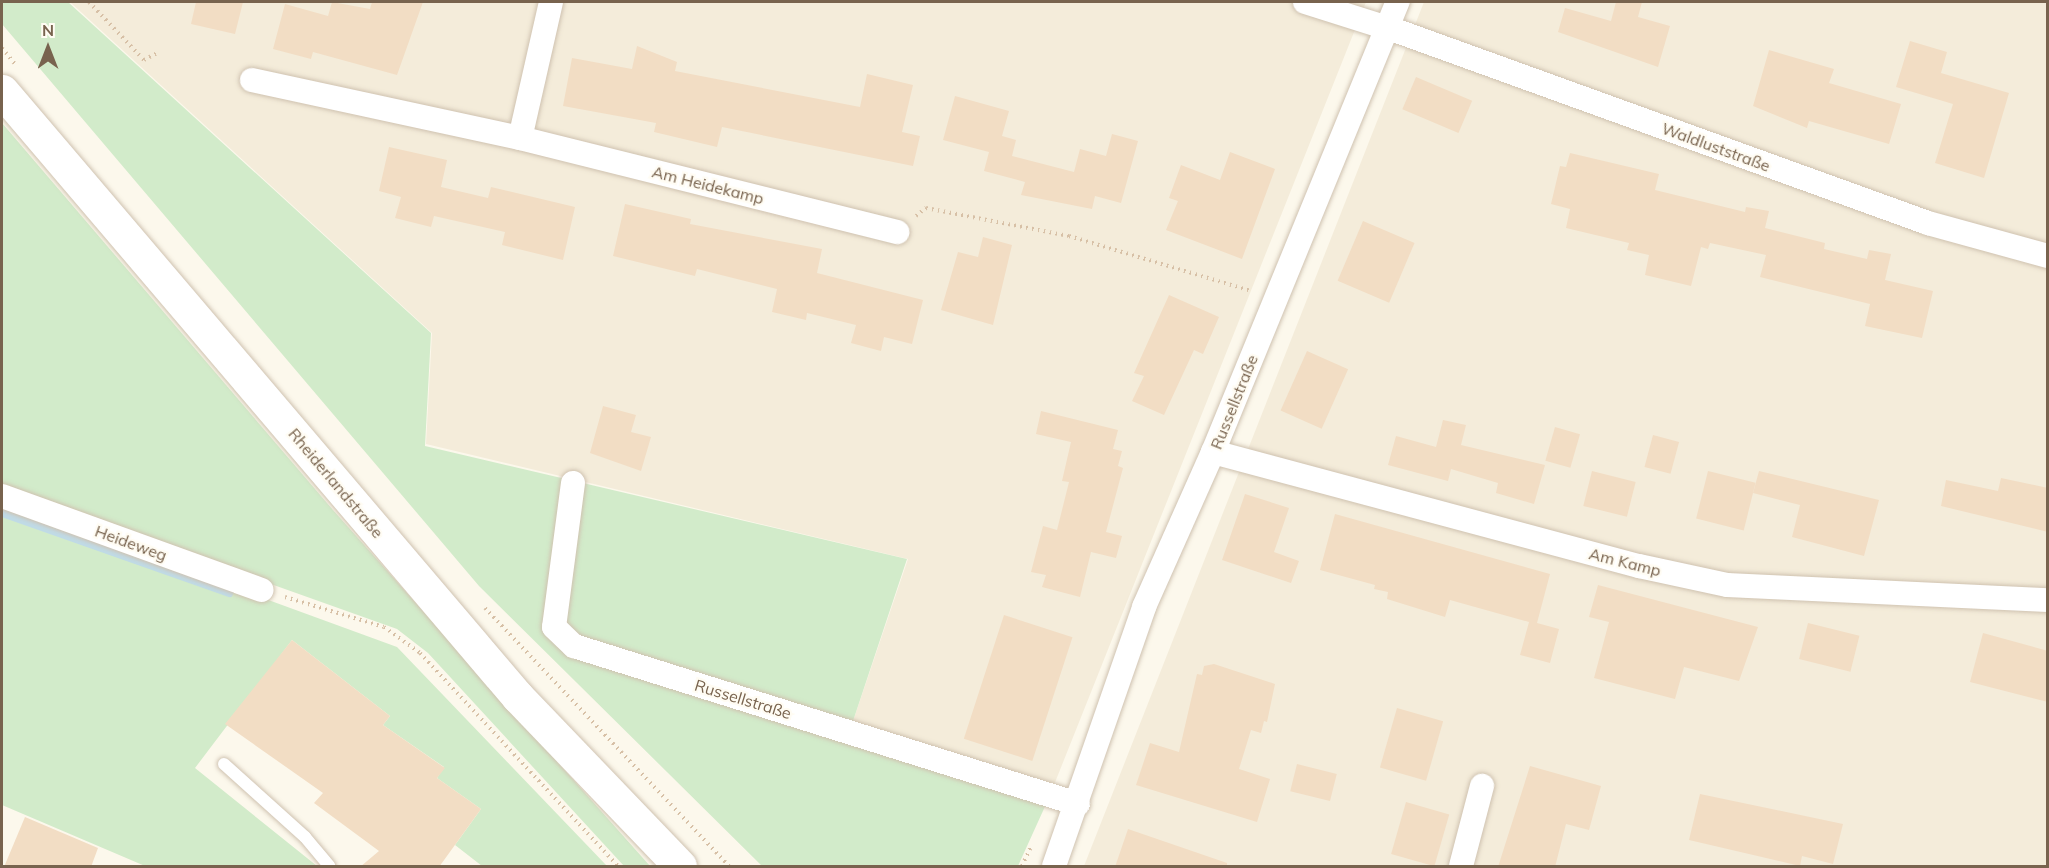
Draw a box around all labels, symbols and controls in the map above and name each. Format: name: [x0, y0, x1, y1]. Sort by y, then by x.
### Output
north arrow: [18, 18, 78, 78]
text: N: [42, 20, 54, 40]
street label: Waldluststraße: [1659, 118, 1773, 176]
street label: Am Heidekamp: [650, 162, 766, 208]
street label: Russellstraße: [1206, 352, 1262, 452]
street label: Rheiderlandstraße: [285, 424, 387, 542]
street label: Heideweg: [92, 521, 170, 565]
street label: Am Kamp: [1587, 544, 1663, 580]
street label: Russellstraße: [692, 675, 794, 723]

